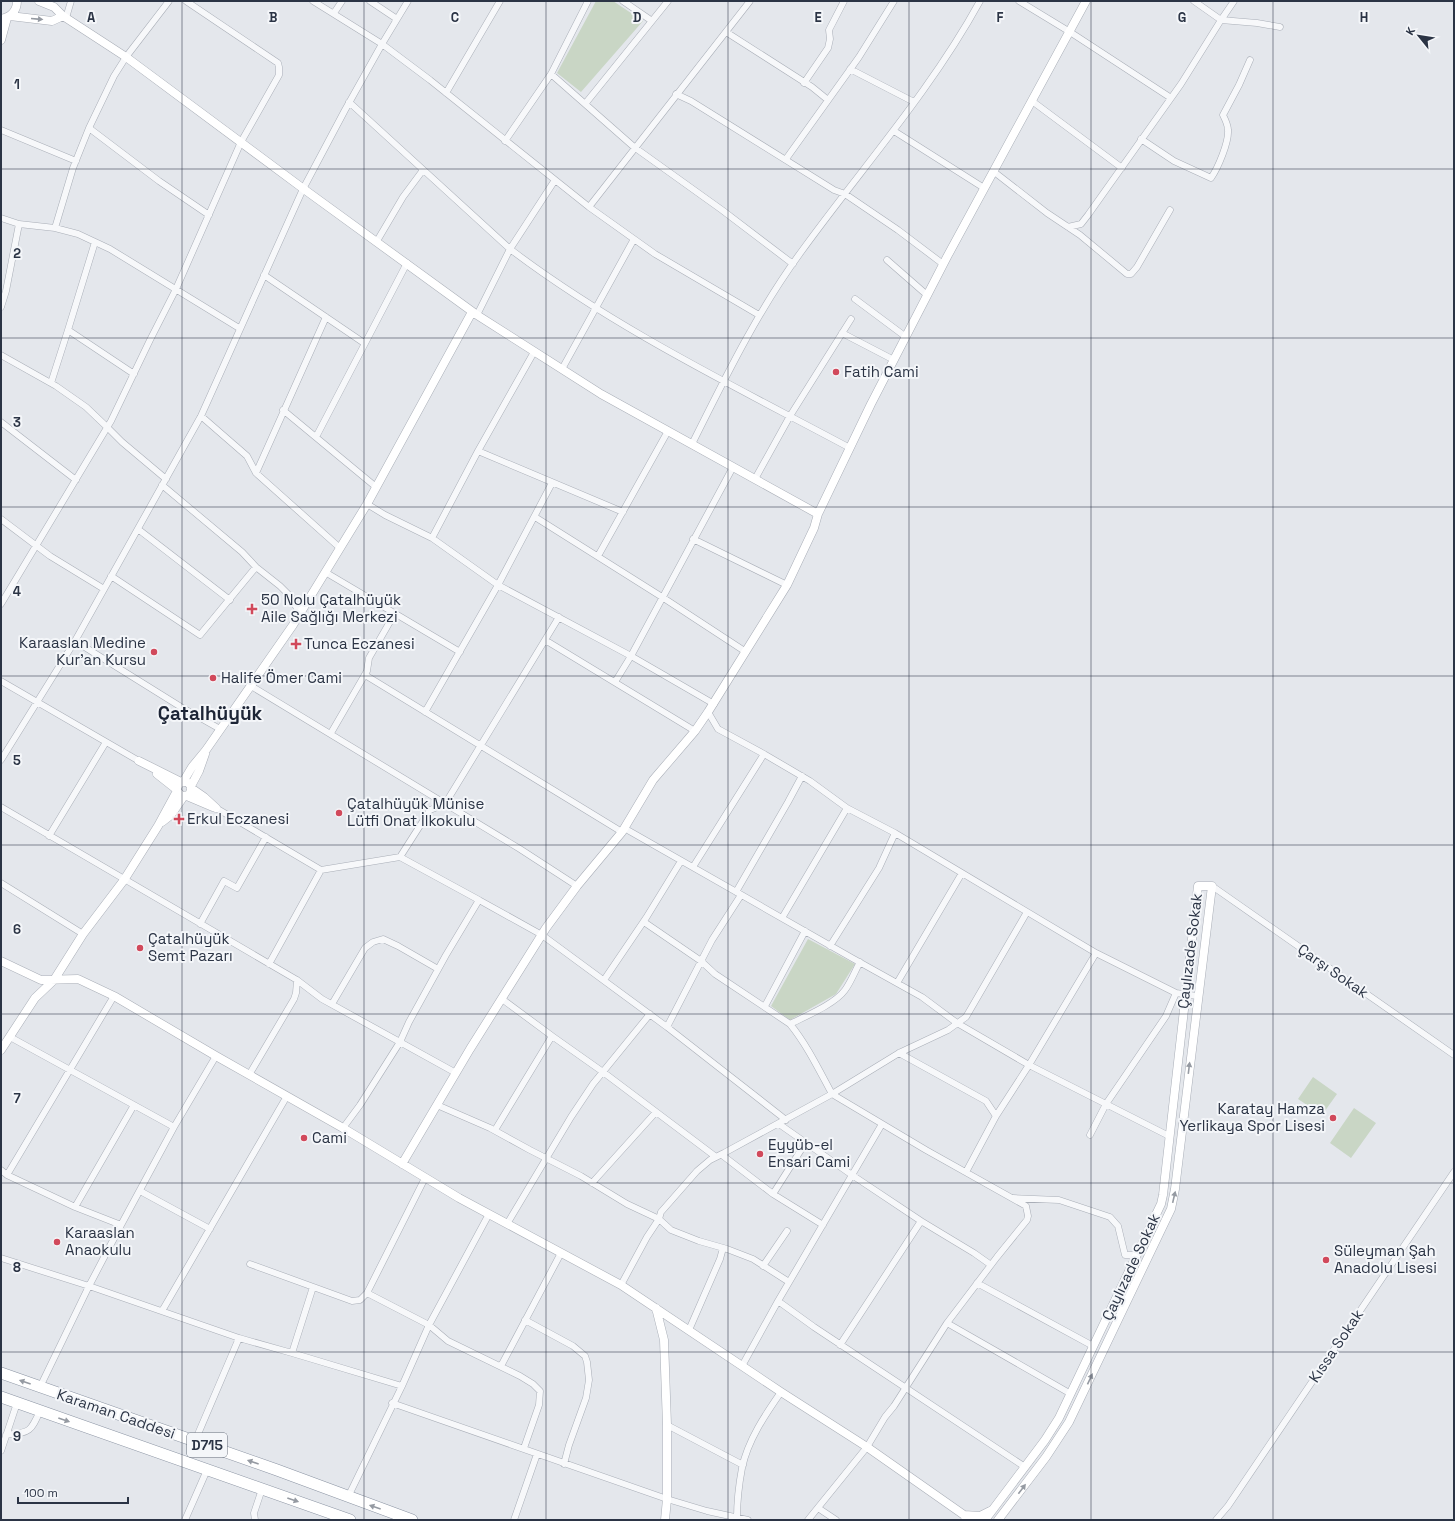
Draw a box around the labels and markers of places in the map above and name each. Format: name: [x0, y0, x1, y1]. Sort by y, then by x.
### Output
place label: Fatih Cami: [844, 362, 919, 381]
marker: Fatih Cami: [831, 367, 841, 377]
place label: 50 Nolu Çatalhüyük Aile Sağlığı Merkezi: [261, 590, 401, 626]
marker: 50 Nolu Çatalhüyük Aile Sağlığı Merkezi: [246, 603, 258, 615]
place label: Karaaslan Medine Kur'an Kursu: [19, 633, 146, 669]
place label: Tunca Eczanesi: [304, 634, 415, 653]
marker: Tunca Eczanesi: [291, 639, 301, 649]
marker: Karaaslan Medine Kur'an Kursu: [149, 647, 159, 657]
place label: Halife Ömer Cami: [221, 668, 342, 687]
marker: Halife Ömer Cami: [208, 673, 218, 683]
place label: Çatalhüyük Münise Lütfi Onat İlkokulu: [347, 794, 484, 830]
marker: Çatalhüyük Münise Lütfi Onat İlkokulu: [334, 808, 344, 818]
place label: Erkul Eczanesi: [187, 809, 289, 828]
marker: Erkul Eczanesi: [174, 814, 184, 824]
place label: Çatalhüyük Semt Pazarı: [148, 929, 233, 965]
marker: Çatalhüyük Semt Pazarı: [135, 943, 145, 953]
place label: Karatay Hamza Yerlikaya Spor Lisesi: [1179, 1099, 1325, 1135]
marker: Karatay Hamza Yerlikaya Spor Lisesi: [1328, 1113, 1338, 1123]
place label: Cami: [312, 1128, 347, 1147]
marker: Cami: [299, 1133, 309, 1143]
place label: Eyyüb-el Ensari Cami: [768, 1135, 850, 1171]
marker: Eyyüb-el Ensari Cami: [755, 1149, 765, 1159]
place label: Karaaslan Anaokulu: [65, 1223, 135, 1259]
marker: Karaaslan Anaokulu: [52, 1237, 62, 1247]
place label: Süleyman Şah Anadolu Lisesi: [1334, 1241, 1437, 1277]
marker: Süleyman Şah Anadolu Lisesi: [1321, 1255, 1331, 1265]

